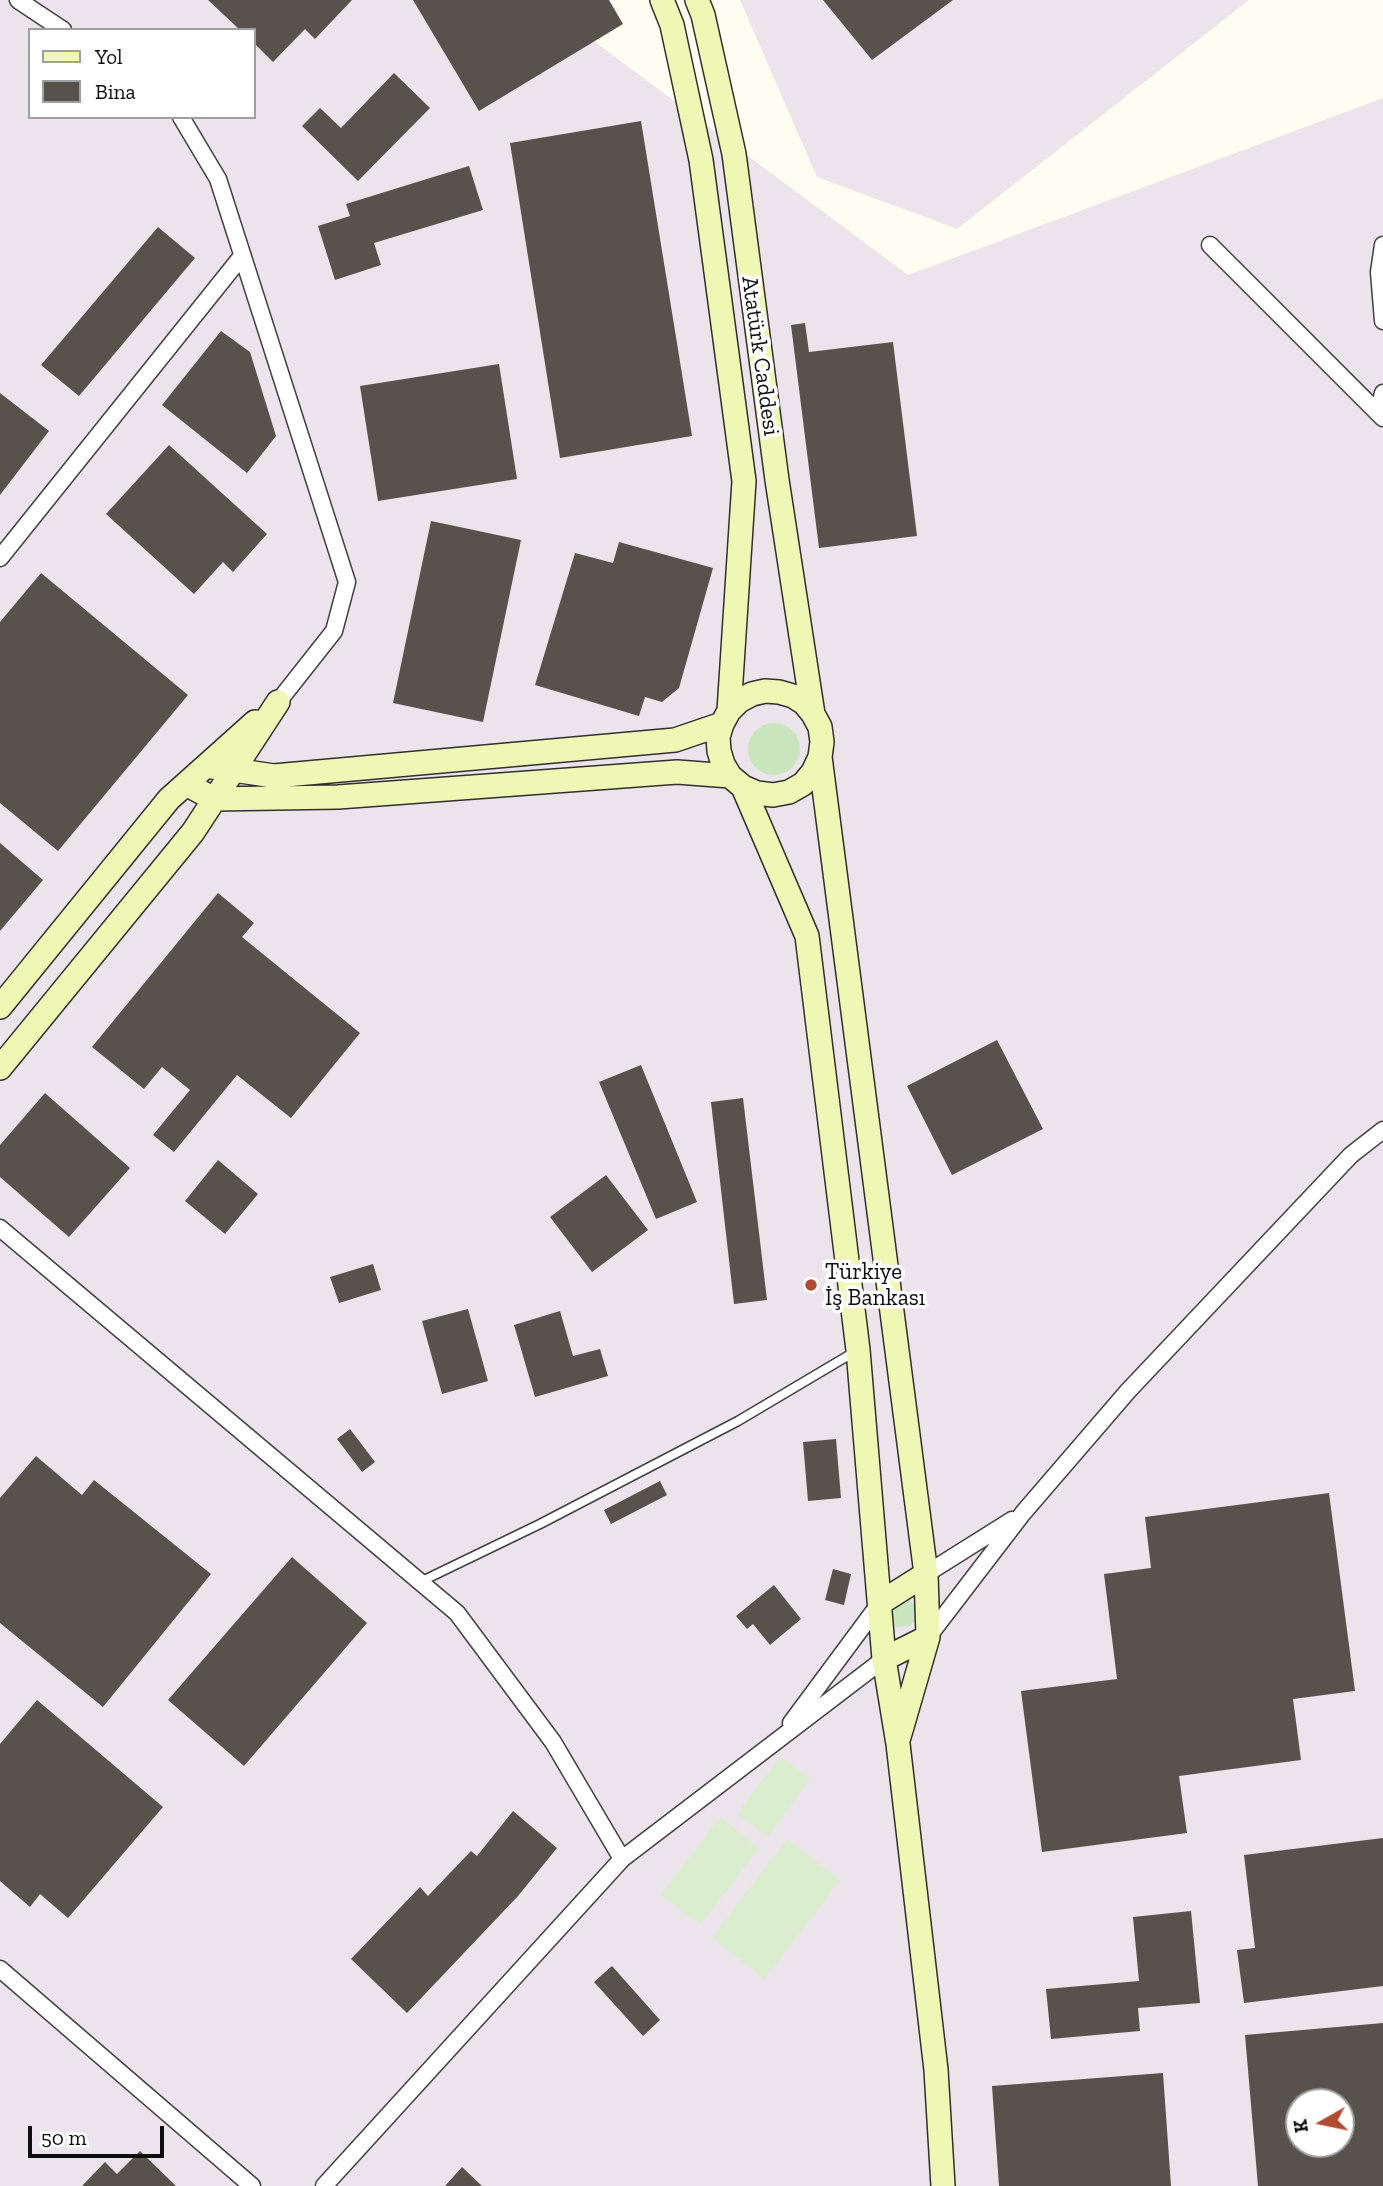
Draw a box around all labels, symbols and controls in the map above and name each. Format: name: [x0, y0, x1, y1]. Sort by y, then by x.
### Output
legend: [28, 28, 256, 119]
text: Yol: [95, 44, 123, 69]
text: Bina: [95, 79, 136, 104]
street label: Atatürk Caddesi: [735, 274, 785, 438]
place label: Türkiye İş Bankası: [825, 1258, 925, 1312]
marker: Türkiye İş Bankası: [803, 1277, 819, 1293]
north arrow: [1285, 2088, 1355, 2158]
scale bar: [32, 2112, 168, 2156]
text: K: [1288, 2118, 1313, 2134]
text: 50 m: [41, 2125, 87, 2150]

